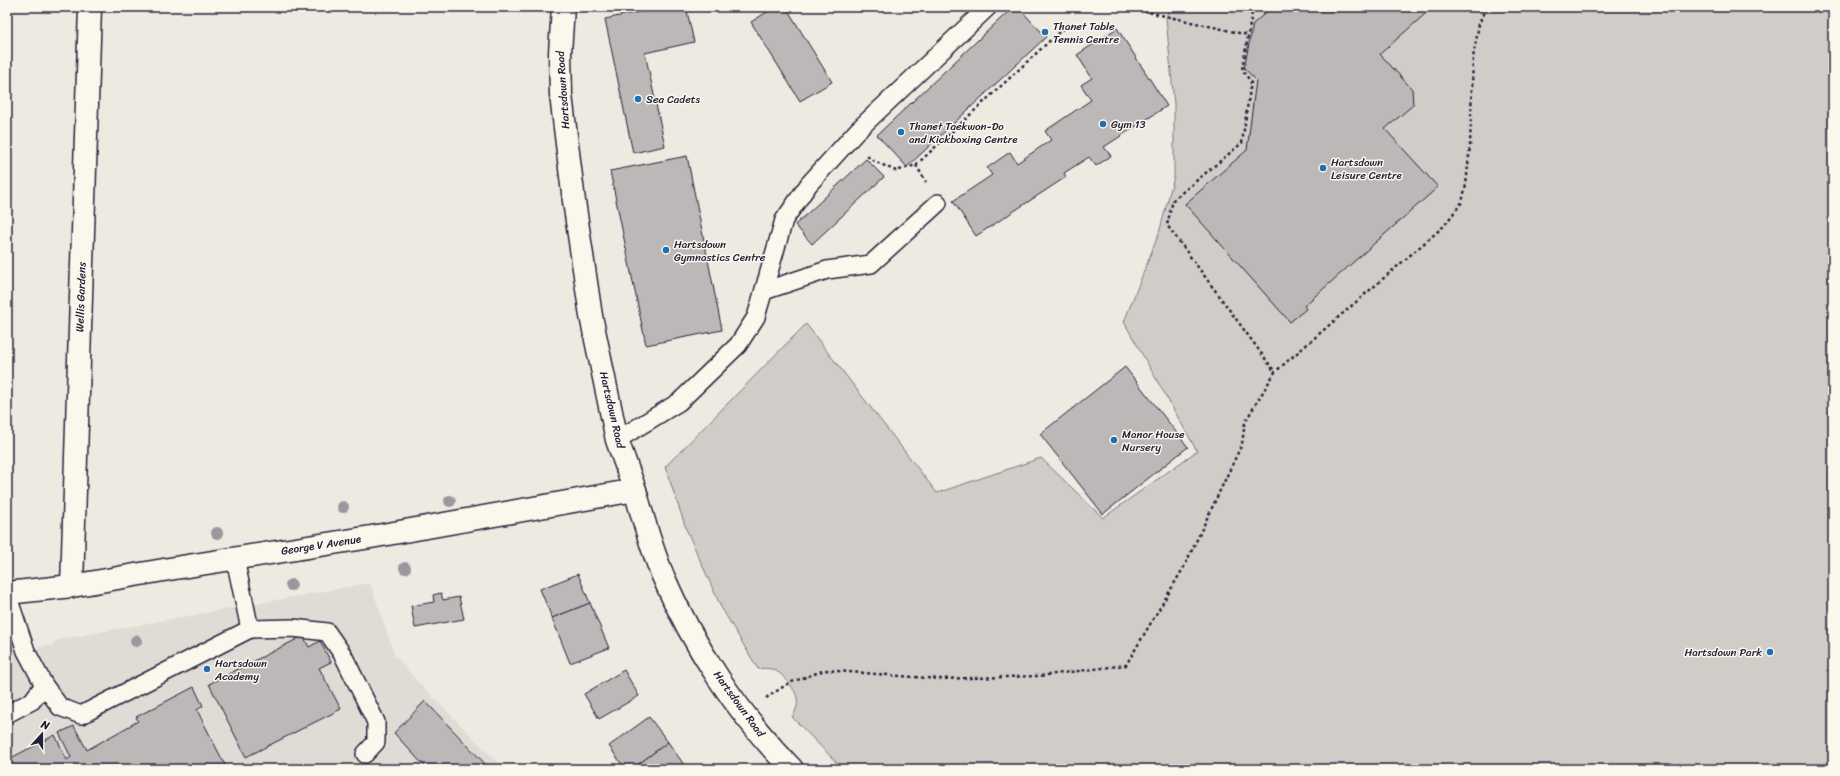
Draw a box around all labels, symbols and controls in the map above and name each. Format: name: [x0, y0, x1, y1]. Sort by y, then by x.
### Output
place label: Thanet Table Tennis Centre: [1053, 17, 1119, 49]
marker: Thanet Table Tennis Centre: [1040, 27, 1050, 37]
street label: Hartsdown Road: [551, 49, 575, 130]
place label: Sea Cadets: [646, 90, 701, 109]
marker: Sea Cadets: [633, 94, 643, 104]
place label: Gym 13: [1111, 115, 1146, 134]
place label: Thanet Taekwon-Do and Kickboxing Centre: [909, 117, 1018, 149]
marker: Gym 13: [1098, 119, 1108, 129]
marker: Thanet Taekwon-Do and Kickboxing Centre: [896, 127, 906, 137]
place label: Hartsdown Leisure Centre: [1331, 153, 1403, 185]
marker: Hartsdown Leisure Centre: [1318, 163, 1328, 173]
place label: Hartsdown Gymnastics Centre: [674, 235, 766, 267]
marker: Hartsdown Gymnastics Centre: [661, 245, 671, 255]
street label: Wellis Gardens: [70, 261, 92, 332]
street label: Hartsdown Road: [594, 370, 630, 451]
place label: Manor House Nursery: [1122, 425, 1185, 457]
marker: Manor House Nursery: [1109, 435, 1119, 445]
street label: George V Avenue: [280, 529, 363, 561]
place label: Hartsdown Park: [1684, 643, 1762, 662]
marker: Hartsdown Park: [1765, 647, 1775, 657]
place label: Hartsdown Academy: [214, 654, 267, 686]
marker: Hartsdown Academy: [202, 664, 212, 674]
street label: Hartsdown Road: [708, 667, 770, 742]
north arrow: [22, 714, 62, 754]
text: N: [38, 715, 53, 736]

